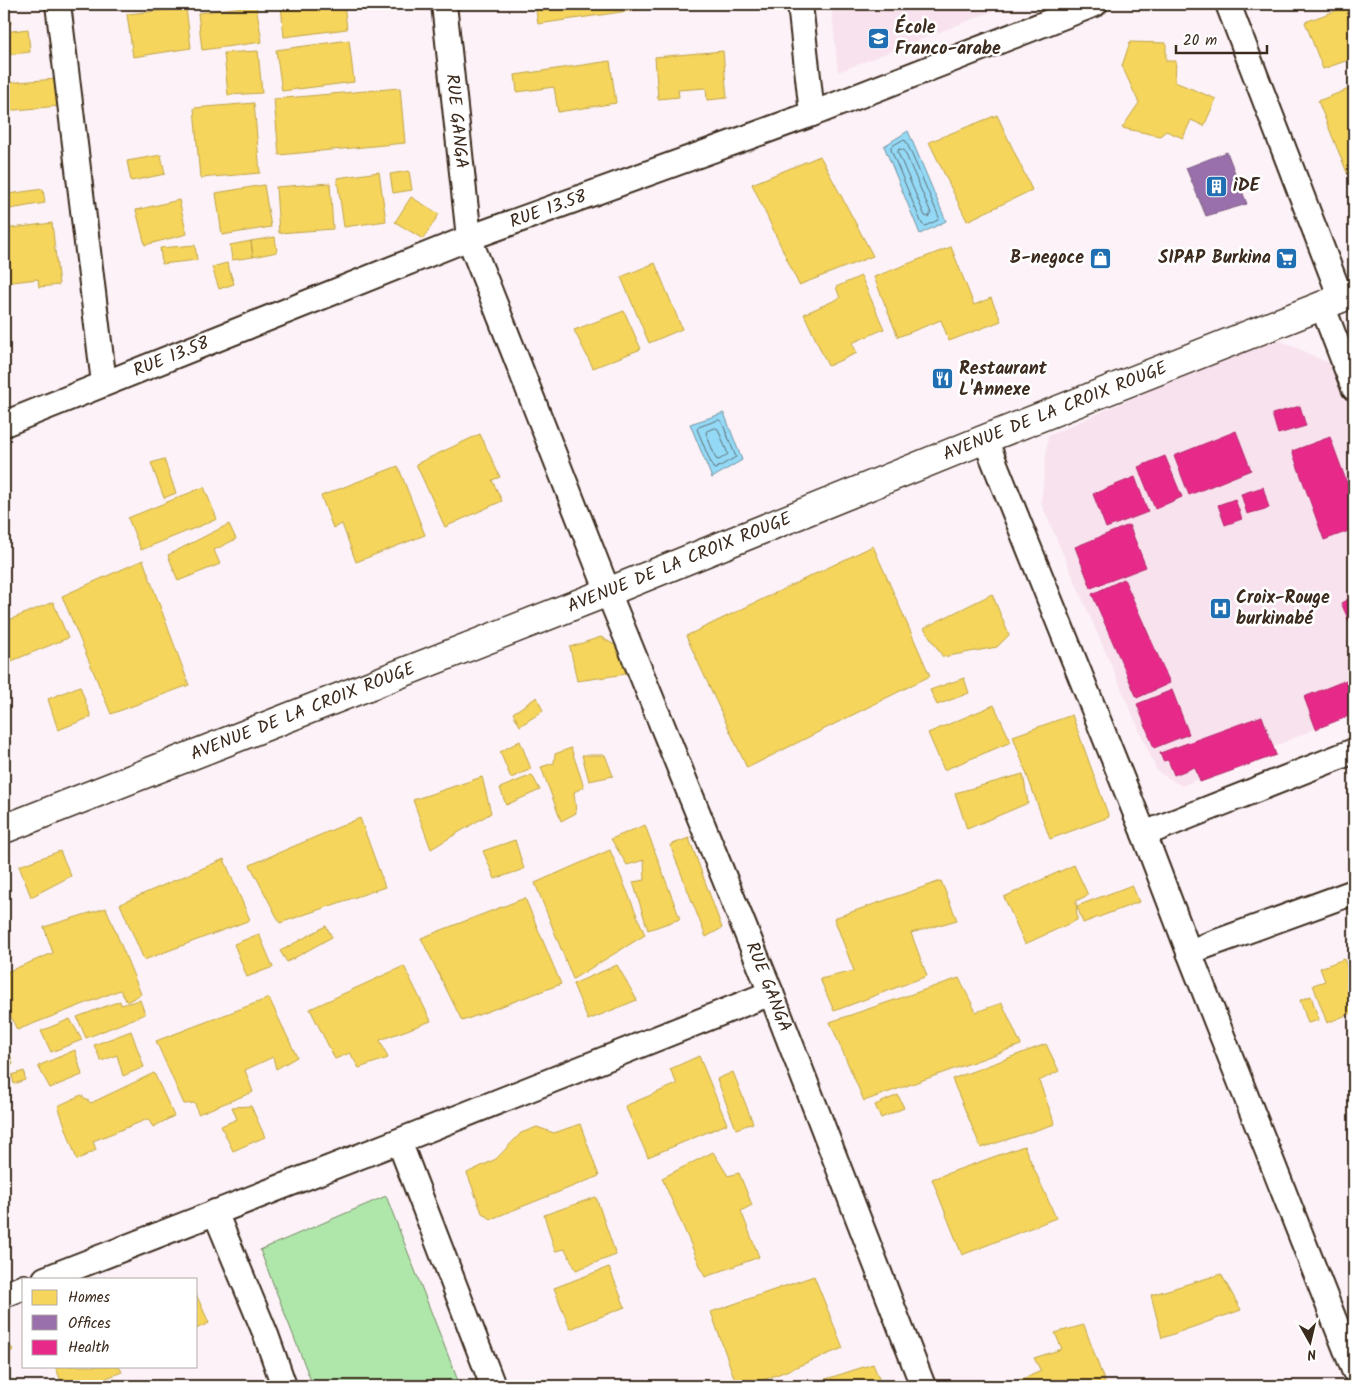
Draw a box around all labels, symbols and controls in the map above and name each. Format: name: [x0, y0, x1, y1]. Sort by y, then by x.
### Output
place label: École Franco-arabe: [895, 14, 1001, 64]
scale bar: [1176, 22, 1267, 54]
school or university icon: École Franco-arabe: [867, 26, 891, 50]
text: 20 m: [1183, 29, 1217, 53]
street label: RUE GANGA: [437, 72, 476, 170]
place label: iDE: [1233, 172, 1261, 201]
building icon: iDE: [1205, 174, 1229, 198]
street label: RUE 13.58: [506, 182, 591, 237]
place label: B-negoce: [1010, 244, 1084, 273]
place label: SIPAP Burkina: [1158, 244, 1271, 273]
shop icon: B-negoce: [1088, 246, 1112, 270]
supermarket icon: SIPAP Burkina: [1275, 246, 1299, 270]
street label: RUE 13.58: [129, 329, 214, 385]
street label: AVENUE DE LA CROIX ROUGE: [938, 354, 1172, 469]
place label: Restaurant L'Annexe: [959, 355, 1048, 405]
restaurant icon: Restaurant L'Annexe: [931, 367, 955, 391]
street label: AVENUE DE LA CROIX ROUGE: [563, 504, 796, 621]
place label: Croix-Rouge burkinabé: [1236, 584, 1330, 634]
hospital icon: Croix-Rouge burkinabé: [1208, 596, 1232, 620]
street label: AVENUE DE LA CROIX ROUGE: [186, 654, 420, 769]
street label: RUE GANGA: [737, 937, 799, 1037]
legend: [22, 1278, 198, 1368]
text: Homes: [68, 1286, 111, 1310]
text: Offices: [68, 1312, 111, 1336]
north arrow: [1286, 1318, 1336, 1368]
text: Health: [68, 1336, 109, 1360]
text: N: [1306, 1342, 1318, 1365]

